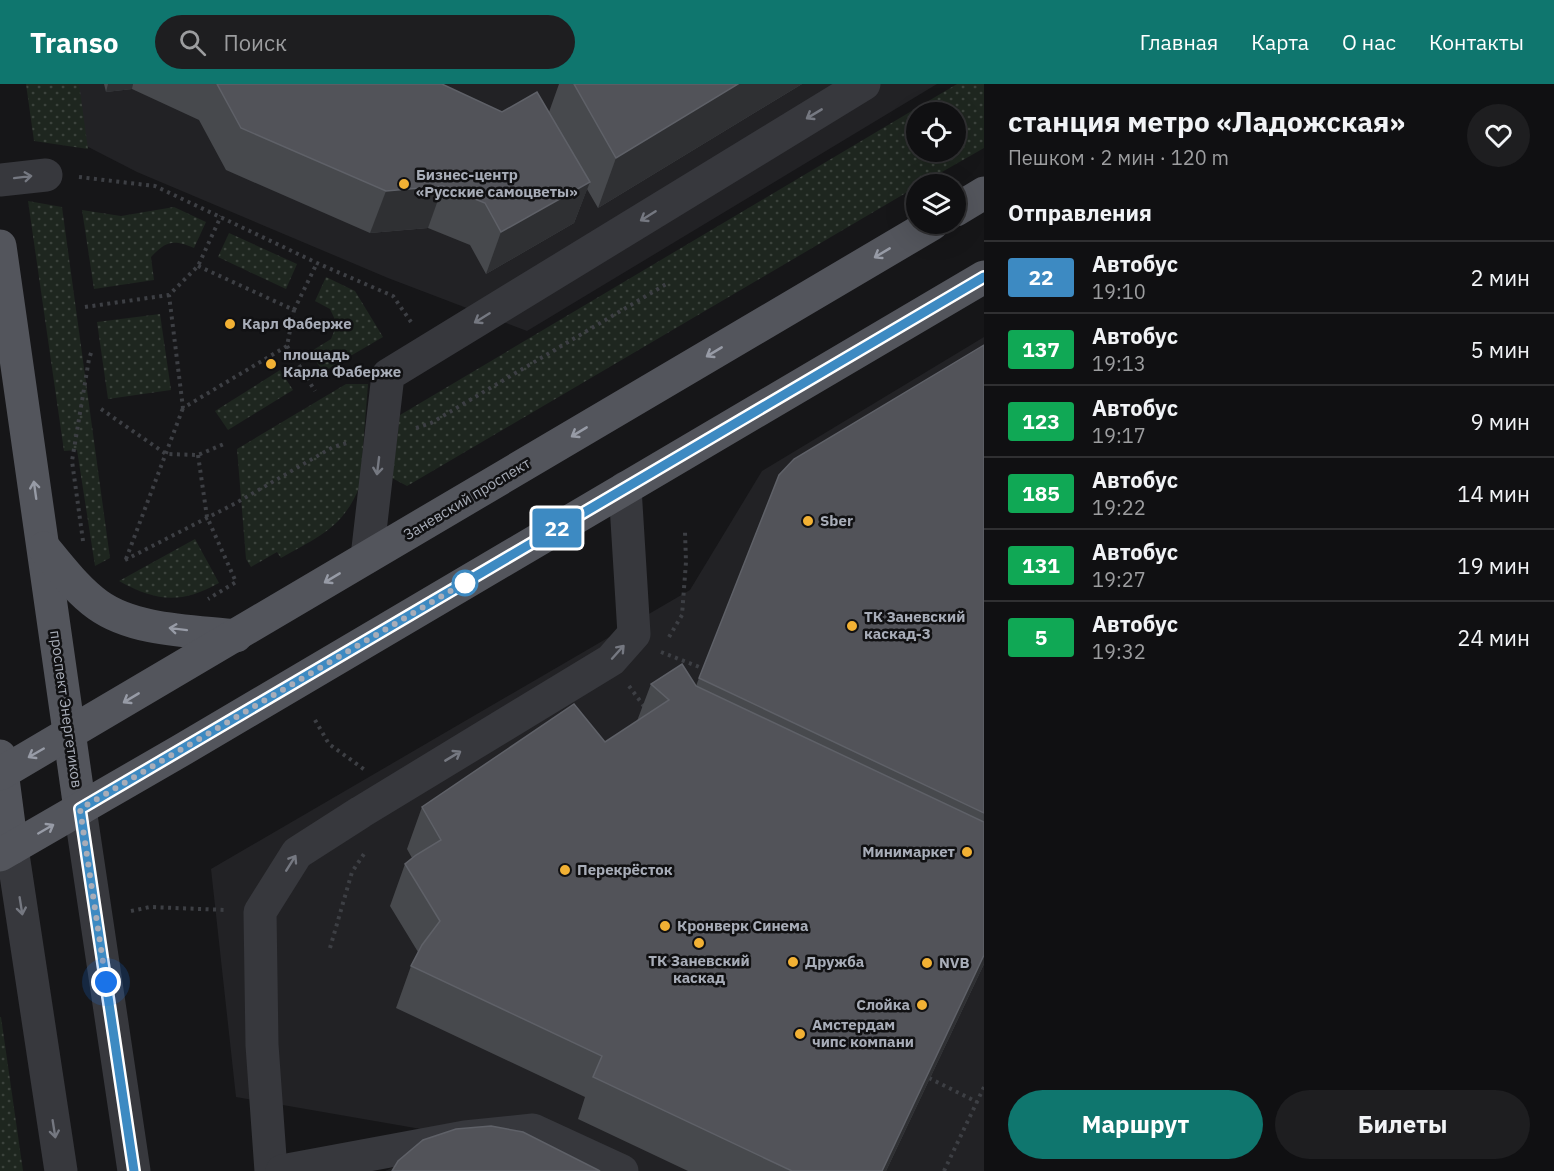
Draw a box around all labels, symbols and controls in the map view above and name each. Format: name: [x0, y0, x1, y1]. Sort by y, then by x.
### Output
search box: [155, 15, 575, 69]
text: Transo: [30, 24, 119, 61]
icon: search: [176, 26, 209, 59]
text: Поиск: [224, 28, 287, 57]
text: Главная: [1140, 28, 1218, 56]
text: Карта: [1251, 28, 1309, 56]
text: О нас: [1342, 28, 1396, 56]
text: Контакты: [1429, 28, 1524, 56]
map controls: [906, 102, 966, 234]
button: locate: [906, 102, 966, 162]
text: станция метро «Ладожская»: [1008, 103, 1405, 140]
button: heart: [1467, 104, 1530, 167]
one-way arrow: [806, 108, 823, 120]
text: Пешком · 2 мин · 120 m: [1008, 144, 1229, 171]
place label: Бизнес-центр «Русские самоцветы»: [416, 165, 578, 201]
one-way arrow: [12, 172, 32, 183]
button: layers: [906, 174, 966, 234]
marker: Бизнес-центр «Русские самоцветы»: [397, 177, 411, 191]
text: Отправления: [1008, 198, 1152, 227]
one-way arrow: [640, 210, 657, 222]
one-way arrow: [874, 248, 891, 260]
text: Автобус: [1092, 249, 1178, 278]
text: 22: [1028, 263, 1054, 291]
text: 2 мин: [1470, 263, 1530, 292]
text: 19:10: [1092, 278, 1146, 305]
one-way arrow: [474, 313, 491, 325]
place label: Карл Фаберже: [242, 314, 352, 333]
marker: Карл Фаберже: [223, 317, 237, 331]
text: Автобус: [1092, 321, 1178, 350]
text: 137: [1022, 335, 1060, 363]
text: 5 мин: [1470, 335, 1530, 364]
place label: площадь Карла Фаберже: [283, 345, 401, 381]
one-way arrow: [706, 347, 723, 359]
text: 19:13: [1092, 350, 1146, 377]
marker: площадь Карла Фаберже: [264, 357, 278, 371]
text: Автобус: [1092, 393, 1178, 422]
text: 123: [1022, 407, 1060, 435]
text: 9 мин: [1470, 407, 1530, 436]
text: 19:17: [1092, 422, 1146, 449]
one-way arrow: [571, 427, 588, 439]
street label: Заневский проспект: [400, 453, 534, 544]
one-way arrow: [372, 455, 383, 475]
text: Автобус: [1092, 465, 1178, 494]
text: 185: [1022, 479, 1060, 507]
text: 14 мин: [1457, 479, 1530, 508]
one-way arrow: [30, 481, 41, 501]
text: 19:22: [1092, 494, 1146, 521]
line badge: 22: [530, 508, 584, 548]
place label: Sber: [820, 511, 853, 530]
text: 22: [544, 514, 570, 542]
marker: Sber: [801, 514, 815, 528]
text: Автобус: [1092, 537, 1178, 566]
text: 131: [1022, 551, 1060, 579]
text: 19 мин: [1457, 551, 1530, 580]
text: 19:27: [1092, 566, 1146, 593]
unlabelled marker: [452, 570, 478, 596]
one-way arrow: [324, 573, 341, 585]
place label: ТК Заневский каскад-3: [864, 607, 965, 643]
text: Автобус: [1092, 609, 1178, 638]
marker: ТК Заневский каскад-3: [845, 619, 859, 633]
one-way arrow: [168, 623, 188, 634]
text: 5: [1035, 623, 1047, 651]
text: 24 мин: [1457, 623, 1530, 652]
street label: проспект Энергетиков: [46, 629, 87, 789]
text: 19:32: [1092, 638, 1146, 665]
one-way arrow: [611, 645, 625, 660]
one-way arrow: [123, 692, 140, 704]
one-way arrow: [28, 747, 45, 759]
one-way arrow: [444, 749, 461, 761]
one-way arrow: [37, 822, 54, 834]
place label: Минимаркет: [862, 842, 956, 861]
marker: Минимаркет: [960, 845, 974, 859]
one-way arrow: [285, 854, 298, 871]
place label: Перекрёсток: [577, 860, 673, 879]
marker: Перекрёсток: [558, 863, 572, 877]
one-way arrow: [16, 896, 27, 915]
place label: Кронверк Синема: [677, 916, 809, 935]
marker: Кронверк Синема: [658, 919, 672, 933]
marker: ТК Заневский каскад: [692, 936, 706, 950]
place label: ТК Заневский каскад: [648, 951, 750, 987]
place label: Дружба: [805, 952, 865, 971]
place label: NVB: [939, 953, 970, 972]
marker: Дружба: [786, 955, 800, 969]
marker: NVB: [920, 956, 934, 970]
your location: [91, 967, 121, 997]
place label: Слойка: [856, 995, 910, 1014]
marker: Слойка: [915, 998, 929, 1012]
place label: Амстердам чипс компани: [812, 1015, 914, 1051]
marker: Амстердам чипс компани: [793, 1027, 807, 1041]
button: Маршрут: [1008, 1090, 1263, 1159]
button: Билеты: [1275, 1090, 1530, 1159]
one-way arrow: [49, 1119, 60, 1138]

